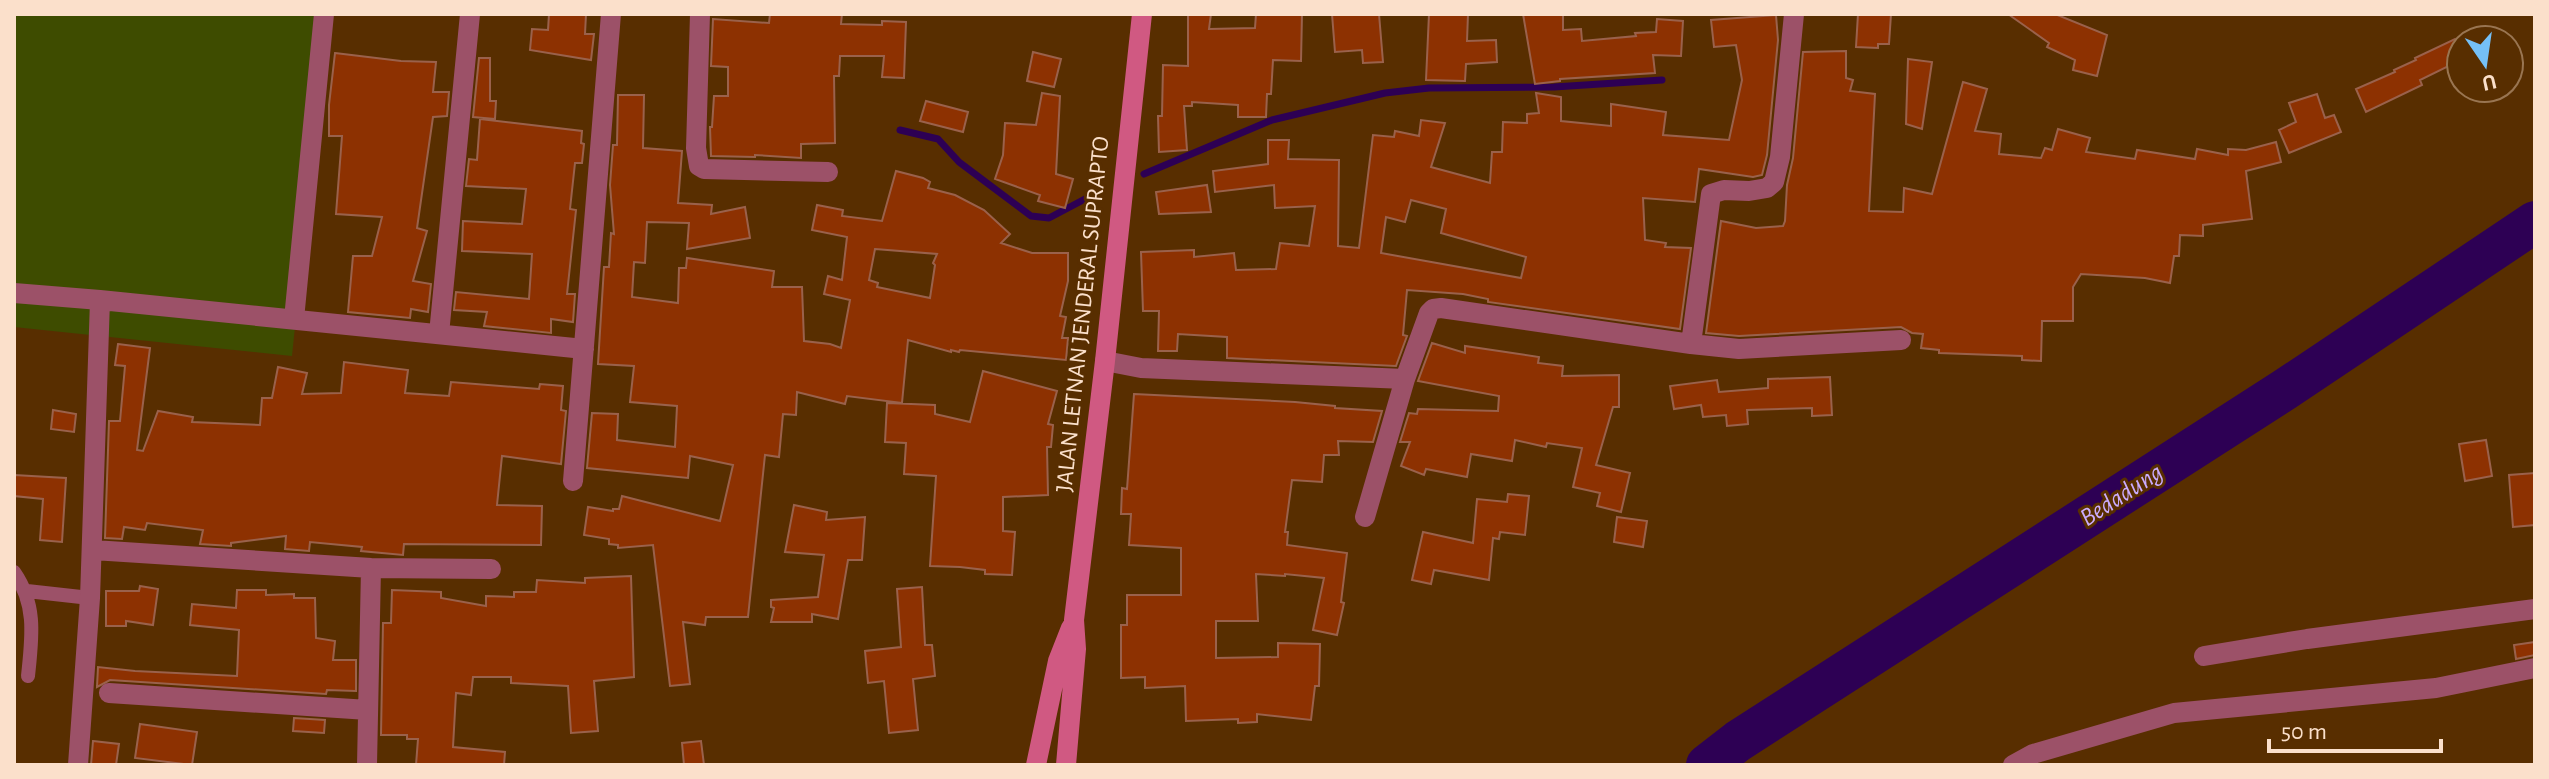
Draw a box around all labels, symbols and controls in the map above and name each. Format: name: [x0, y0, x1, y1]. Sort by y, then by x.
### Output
north arrow: [2445, 24, 2525, 104]
text: U: [2480, 70, 2499, 95]
street label: JALAN LETNAN JENDERAL SUPRAPTO: [1052, 135, 1114, 493]
water label: Bedadung: [2075, 459, 2168, 531]
scale bar: [2269, 703, 2441, 753]
text: 50 m: [2281, 720, 2327, 744]

